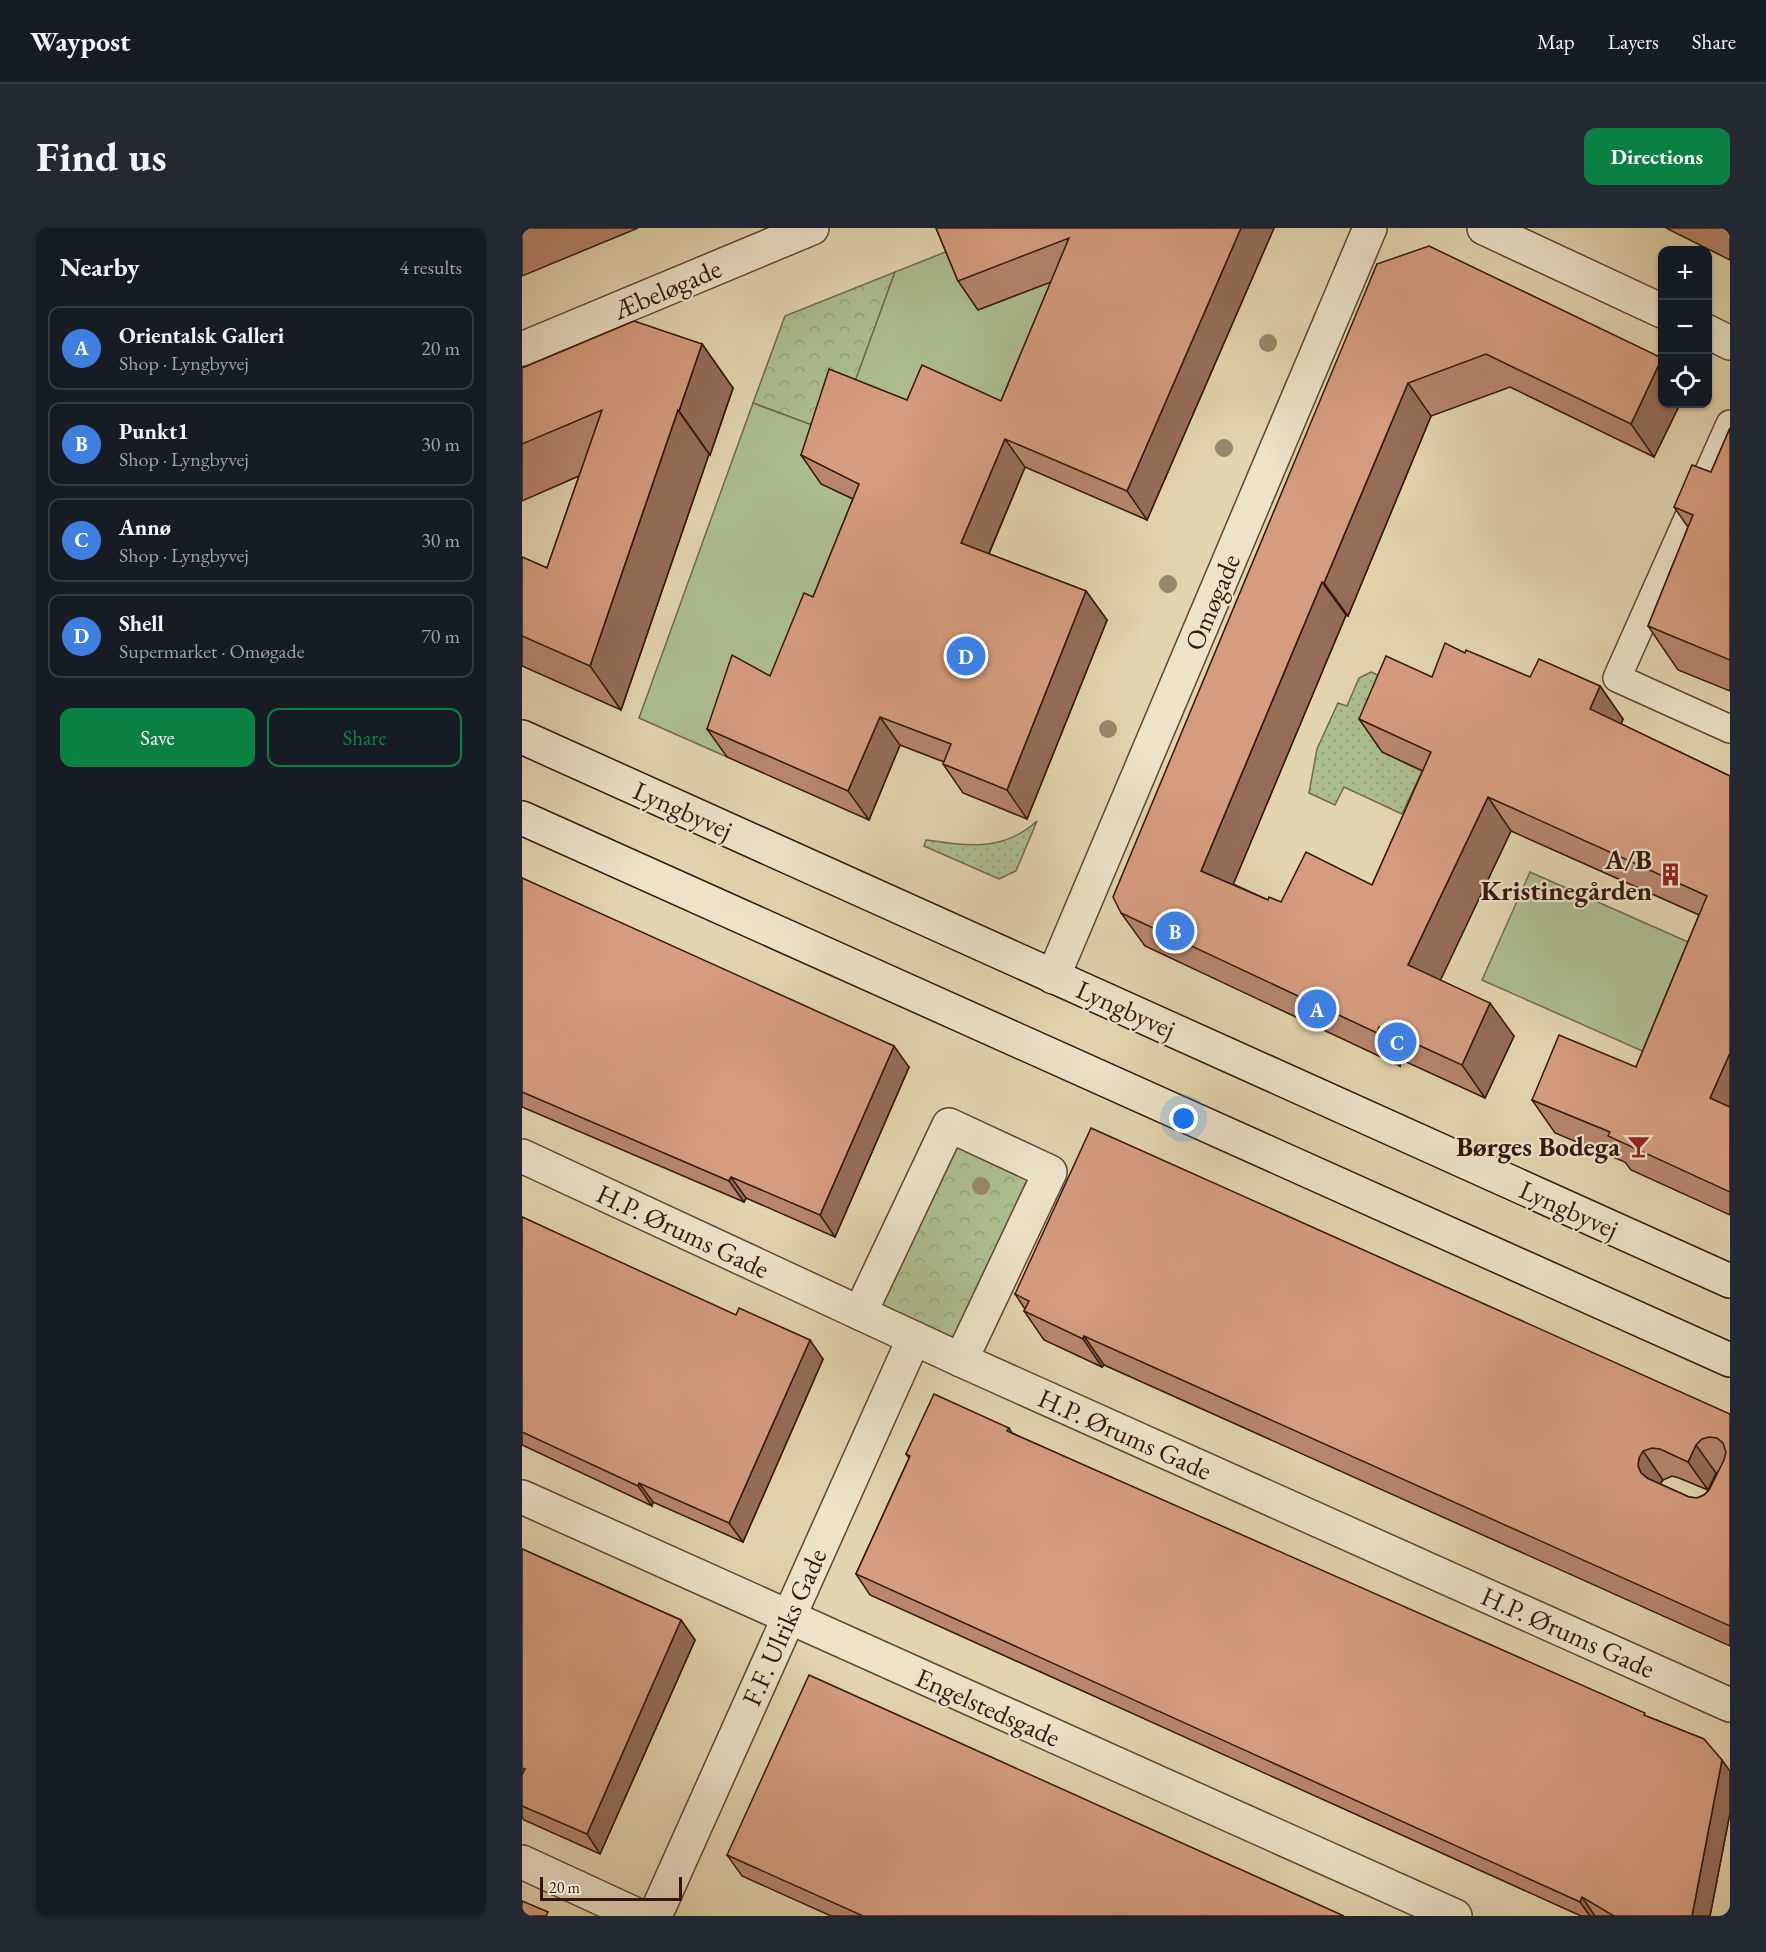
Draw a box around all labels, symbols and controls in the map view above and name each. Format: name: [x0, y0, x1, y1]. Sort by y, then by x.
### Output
text: Waypost: [30, 23, 131, 59]
text: Map: [1537, 28, 1575, 55]
text: Layers: [1608, 28, 1659, 55]
text: Share: [1692, 28, 1736, 55]
button: Directions: [1584, 128, 1730, 185]
text: Find us: [36, 129, 167, 184]
map controls: [1658, 246, 1712, 408]
button: +: [1658, 246, 1712, 300]
text: Nearby: [60, 250, 140, 284]
street label: Æbeløgade: [607, 251, 726, 328]
text: 4 results: [399, 254, 462, 280]
button: −: [1658, 300, 1712, 354]
text: Orientalsk Galleri: [119, 321, 284, 350]
text: A: [74, 335, 89, 361]
text: 20 m: [421, 335, 460, 361]
text: Shop · Lyngbyvej: [119, 350, 249, 376]
button: locate: [1658, 354, 1712, 408]
text: Punkt1: [119, 417, 189, 446]
text: B: [75, 431, 88, 457]
text: 30 m: [421, 431, 460, 457]
text: Shop · Lyngbyvej: [119, 446, 249, 472]
text: Annø: [119, 513, 171, 542]
text: C: [74, 527, 89, 553]
text: 30 m: [421, 527, 460, 553]
text: Shop · Lyngbyvej: [119, 542, 249, 568]
street label: Omøgade: [1176, 548, 1248, 656]
text: Shell: [119, 609, 164, 638]
text: D: [74, 623, 89, 649]
text: 70 m: [421, 623, 460, 649]
pin: D: [946, 634, 986, 678]
text: Supermarket · Omøgade: [119, 638, 305, 664]
button: Save: [60, 708, 255, 767]
button: Share: [267, 708, 462, 767]
street label: Lyngbyvej: [628, 773, 738, 847]
place label: A/B Kristinegården: [1481, 842, 1652, 908]
building icon: A/B Kristinegården: [1657, 862, 1683, 888]
pin: B: [1156, 908, 1194, 954]
street label: Lyngbyvej: [1071, 972, 1181, 1046]
pin: A: [1298, 986, 1336, 1032]
pin: C: [1378, 1020, 1416, 1064]
your location: [1169, 1104, 1198, 1133]
place label: Børges Bodega: [1456, 1129, 1620, 1164]
bar icon: Børges Bodega: [1625, 1133, 1651, 1159]
street label: Lyngbyvej: [1514, 1172, 1624, 1246]
street label: H.P. Ørums Gade: [591, 1176, 775, 1286]
street label: H.P. Ørums Gade: [1033, 1380, 1217, 1488]
street label: F.F. Ulriks Gade: [734, 1543, 834, 1711]
street label: H.P. Ørums Gade: [1476, 1578, 1660, 1686]
street label: Engelstedsgade: [910, 1660, 1066, 1754]
scale bar: [540, 1874, 682, 1902]
text: 20 m: [549, 1877, 580, 1898]

